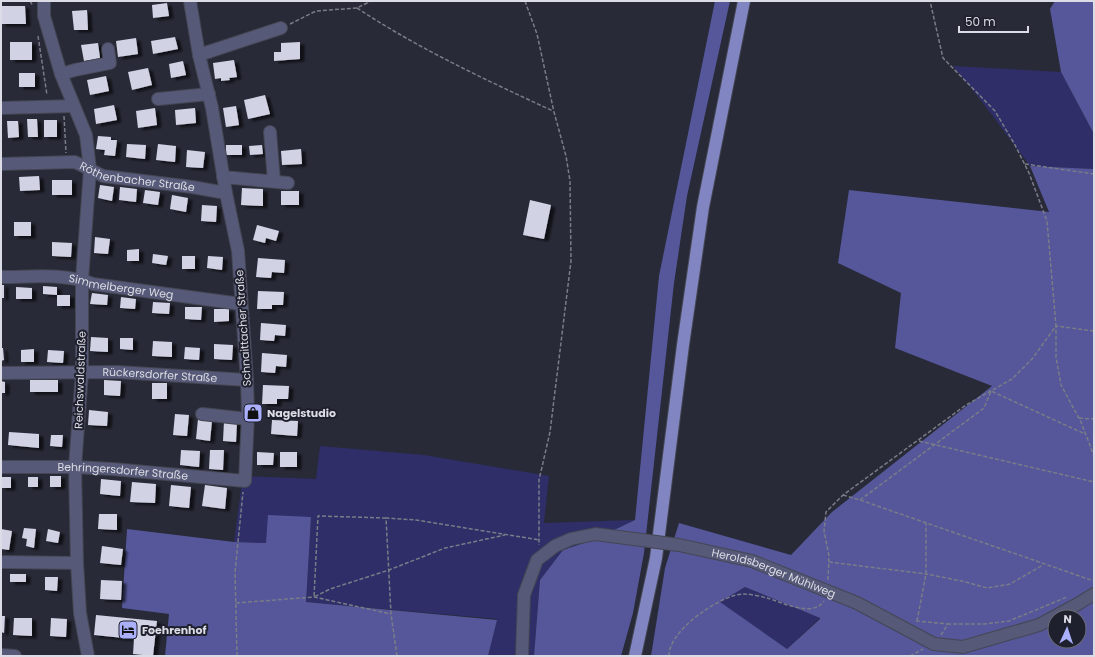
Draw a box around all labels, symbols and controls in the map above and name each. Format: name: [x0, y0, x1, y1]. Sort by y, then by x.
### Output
scale bar: [959, 8, 1028, 34]
text: 50 m: [965, 13, 996, 30]
street label: Röthenbacher Straße: [77, 158, 196, 195]
street label: Schnaittacher Straße: [231, 269, 255, 387]
street label: Simmelberger Weg: [68, 270, 175, 303]
street label: Reichswaldstraße: [70, 331, 90, 429]
street label: Rückersdorfer Straße: [102, 364, 218, 386]
shop icon: Nagelstudio: [242, 402, 264, 424]
place label: Nagelstudio: [267, 405, 336, 421]
street label: Behringersdorfer Straße: [57, 459, 189, 484]
street label: Heroldsberger Mühlweg: [710, 544, 838, 602]
north arrow: [1047, 609, 1087, 649]
text: N: [1063, 611, 1072, 627]
hotel icon: Foehrenhof: [117, 619, 139, 641]
place label: Foehrenhof: [142, 622, 207, 638]

